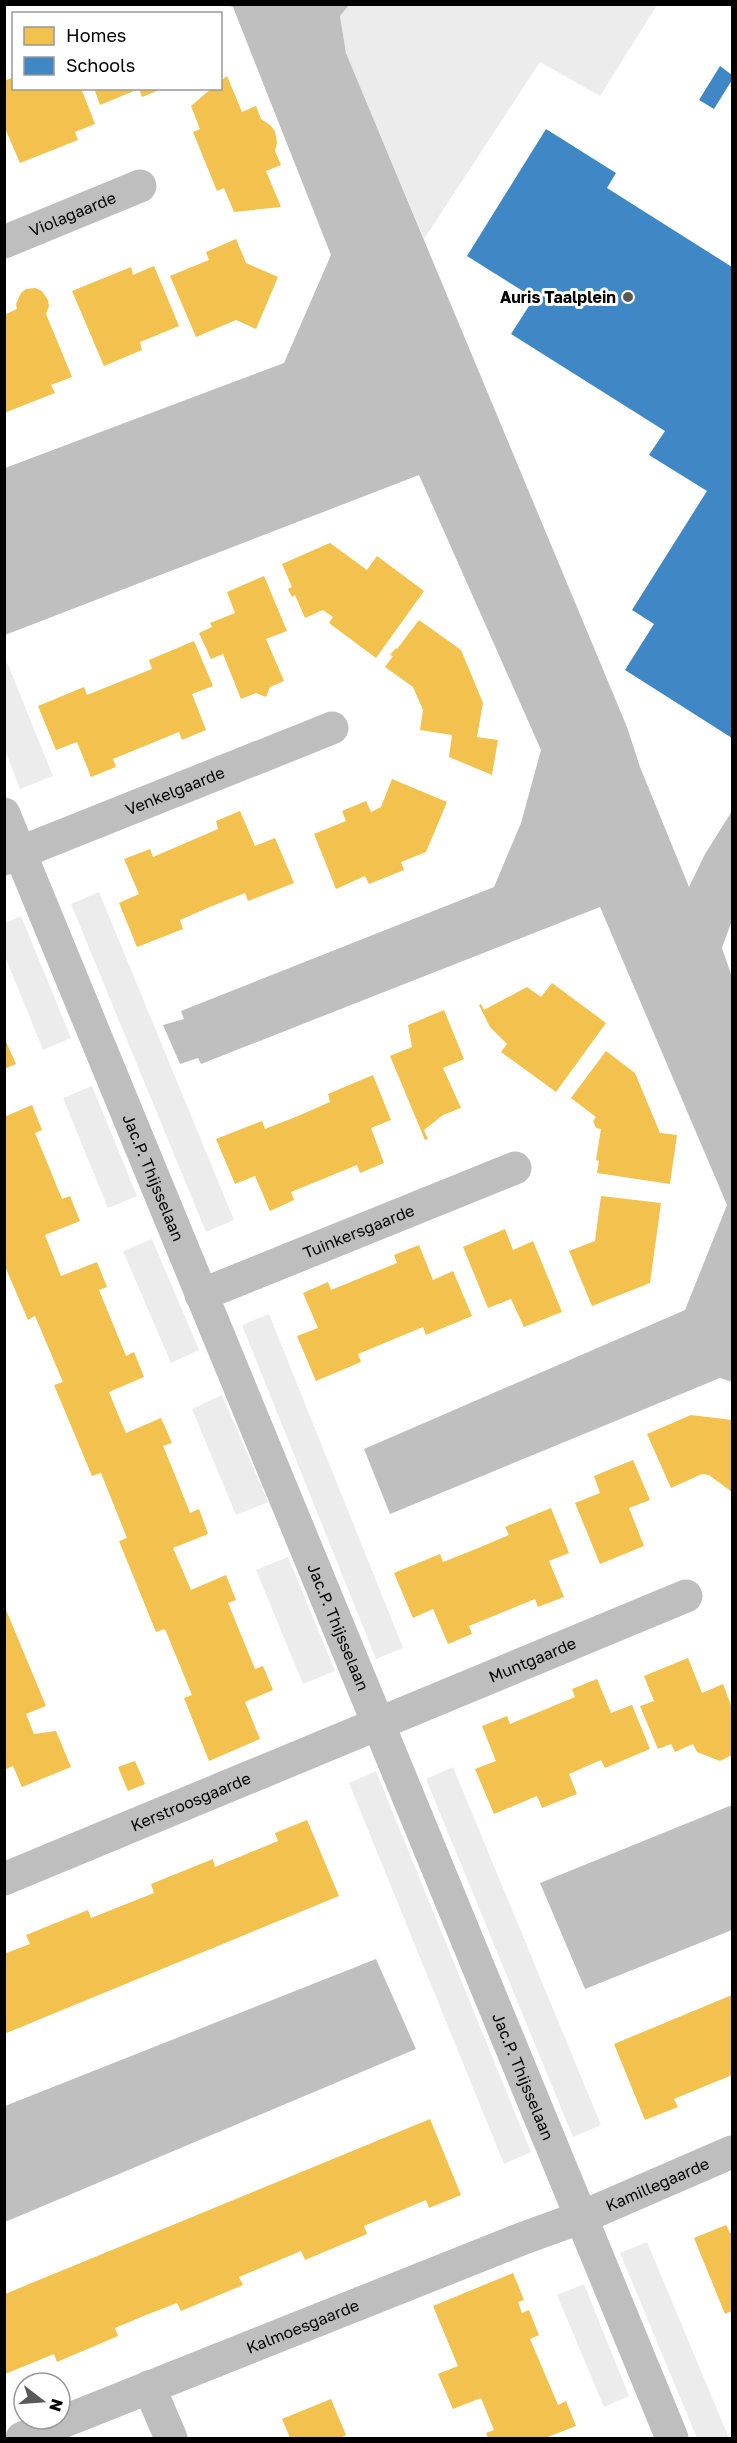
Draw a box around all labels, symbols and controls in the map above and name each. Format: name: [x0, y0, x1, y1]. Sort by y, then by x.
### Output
legend: [12, 12, 222, 90]
text: Homes: [66, 24, 126, 46]
text: Schools: [66, 54, 135, 76]
street label: Violagaarde: [26, 187, 119, 241]
place label: Auris Taalplein: [500, 287, 616, 307]
marker: Auris Taalplein: [621, 290, 635, 304]
street label: Venkelgaarde: [122, 762, 227, 820]
street label: Jac.P. Thijsselaan: [118, 1111, 189, 1244]
street label: Tuinkersgaarde: [300, 1200, 417, 1263]
street label: Jac.P. Thijsselaan: [303, 1560, 373, 1694]
street label: Muntgaarde: [486, 1633, 579, 1687]
street label: Kerstroosgaarde: [128, 1768, 254, 1835]
street label: Jac.P. Thijsselaan: [488, 2010, 558, 2143]
street label: Kamillegaarde: [602, 2153, 712, 2216]
street label: Kalmoesgaarde: [243, 2295, 362, 2358]
north arrow: [12, 2371, 72, 2431]
text: N: [45, 2397, 68, 2414]

